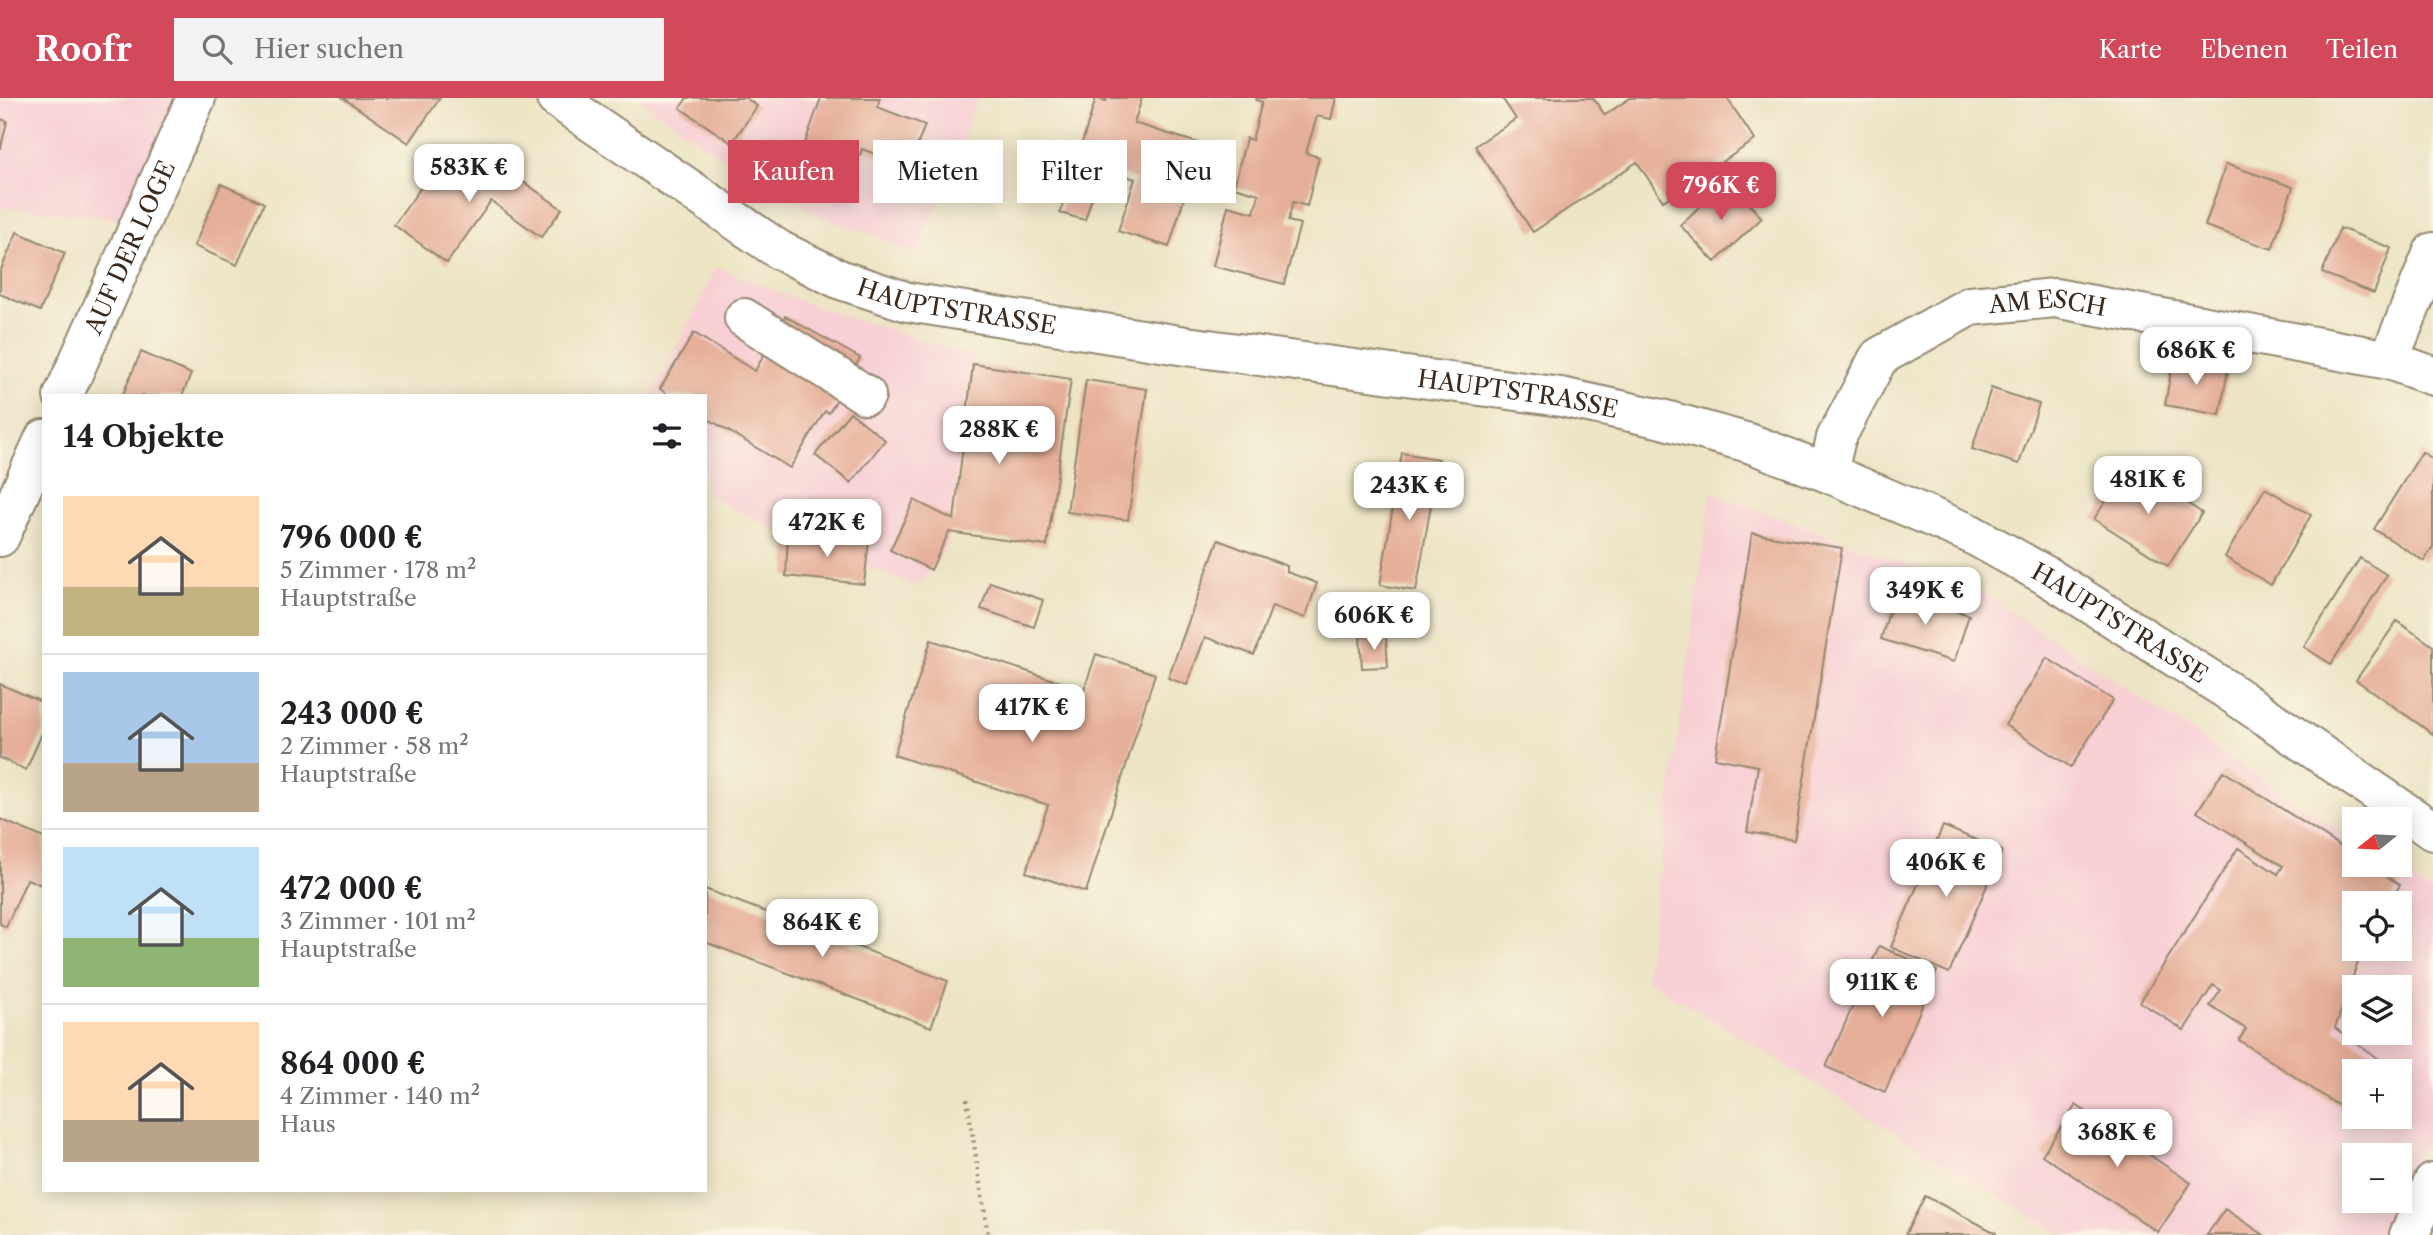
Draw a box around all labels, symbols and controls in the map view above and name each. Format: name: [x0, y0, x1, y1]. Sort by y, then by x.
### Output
search box: [174, 18, 664, 81]
text: Roofr: [35, 29, 132, 70]
icon: search: [198, 30, 236, 68]
text: Hier suchen: [254, 33, 404, 65]
text: Karte: [2099, 35, 2162, 64]
text: Ebenen: [2200, 35, 2288, 64]
text: Teilen: [2326, 35, 2398, 64]
chip: Kaufen: [728, 140, 859, 203]
chip: Mieten: [873, 140, 1003, 203]
chip: Filter: [1017, 140, 1127, 203]
chip: Neu: [1141, 140, 1236, 203]
pin: 583K €: [412, 144, 526, 204]
text: 583K €: [430, 153, 508, 181]
street label: AUF DER LOGE: [78, 156, 181, 339]
pin: 796K €: [1664, 162, 1778, 222]
text: 796K €: [1682, 171, 1760, 199]
street label: HAUPTSTRASSE: [853, 272, 1059, 340]
street label: AM ESCH: [1986, 283, 2109, 322]
pin: 686K €: [2139, 328, 2253, 387]
text: 686K €: [2156, 336, 2236, 364]
street label: HAUPTSTRASSE: [1416, 363, 1621, 424]
pin: 288K €: [942, 406, 1056, 466]
text: 288K €: [959, 415, 1039, 443]
icon: filters: [648, 417, 686, 455]
text: 14 Objekte: [63, 418, 224, 455]
pin: 481K €: [2091, 456, 2205, 516]
pin: 243K €: [1352, 462, 1466, 522]
text: 481K €: [2110, 465, 2186, 493]
text: 243K €: [1370, 471, 1448, 499]
pin: 472K €: [770, 500, 884, 559]
text: 472K €: [788, 508, 866, 536]
text: 796 000 €: [280, 519, 423, 556]
icon: home: [119, 524, 203, 608]
text: 5 Zimmer · 178 m²: [280, 556, 476, 584]
street label: HAUPTSTRASSE: [2027, 556, 2213, 689]
pin: 349K €: [1868, 568, 1982, 627]
text: 349K €: [1886, 576, 1964, 604]
text: Hauptstraße: [280, 584, 417, 612]
pin: 606K €: [1317, 592, 1431, 652]
text: 606K €: [1334, 601, 1414, 629]
pin: 417K €: [975, 684, 1089, 744]
text: 417K €: [995, 693, 1069, 721]
text: 243 000 €: [280, 695, 424, 732]
icon: home: [119, 700, 203, 784]
text: 2 Zimmer · 58 m²: [280, 732, 469, 760]
text: Hauptstraße: [280, 760, 417, 788]
north arrow: [2342, 807, 2412, 877]
map controls: [2342, 807, 2412, 1213]
pin: 406K €: [1889, 840, 2003, 899]
text: 406K €: [1906, 848, 1986, 876]
text: 472 000 €: [280, 870, 423, 907]
icon: home: [119, 875, 203, 959]
button: locate: [2342, 891, 2412, 961]
pin: 864K €: [765, 900, 879, 959]
text: 3 Zimmer · 101 m²: [280, 907, 476, 935]
text: 864K €: [782, 908, 862, 936]
text: Hauptstraße: [280, 935, 417, 963]
pin: 911K €: [1825, 960, 1939, 1019]
text: 911K €: [1846, 968, 1918, 996]
button: layers: [2342, 975, 2412, 1045]
text: 864 000 €: [280, 1045, 426, 1082]
icon: home: [119, 1050, 203, 1134]
button: +: [2342, 1059, 2412, 1129]
text: 4 Zimmer · 140 m²: [280, 1082, 480, 1110]
text: Haus: [280, 1110, 336, 1138]
pin: 368K €: [2060, 1110, 2174, 1169]
text: 368K €: [2077, 1118, 2157, 1146]
button: −: [2342, 1143, 2412, 1213]

